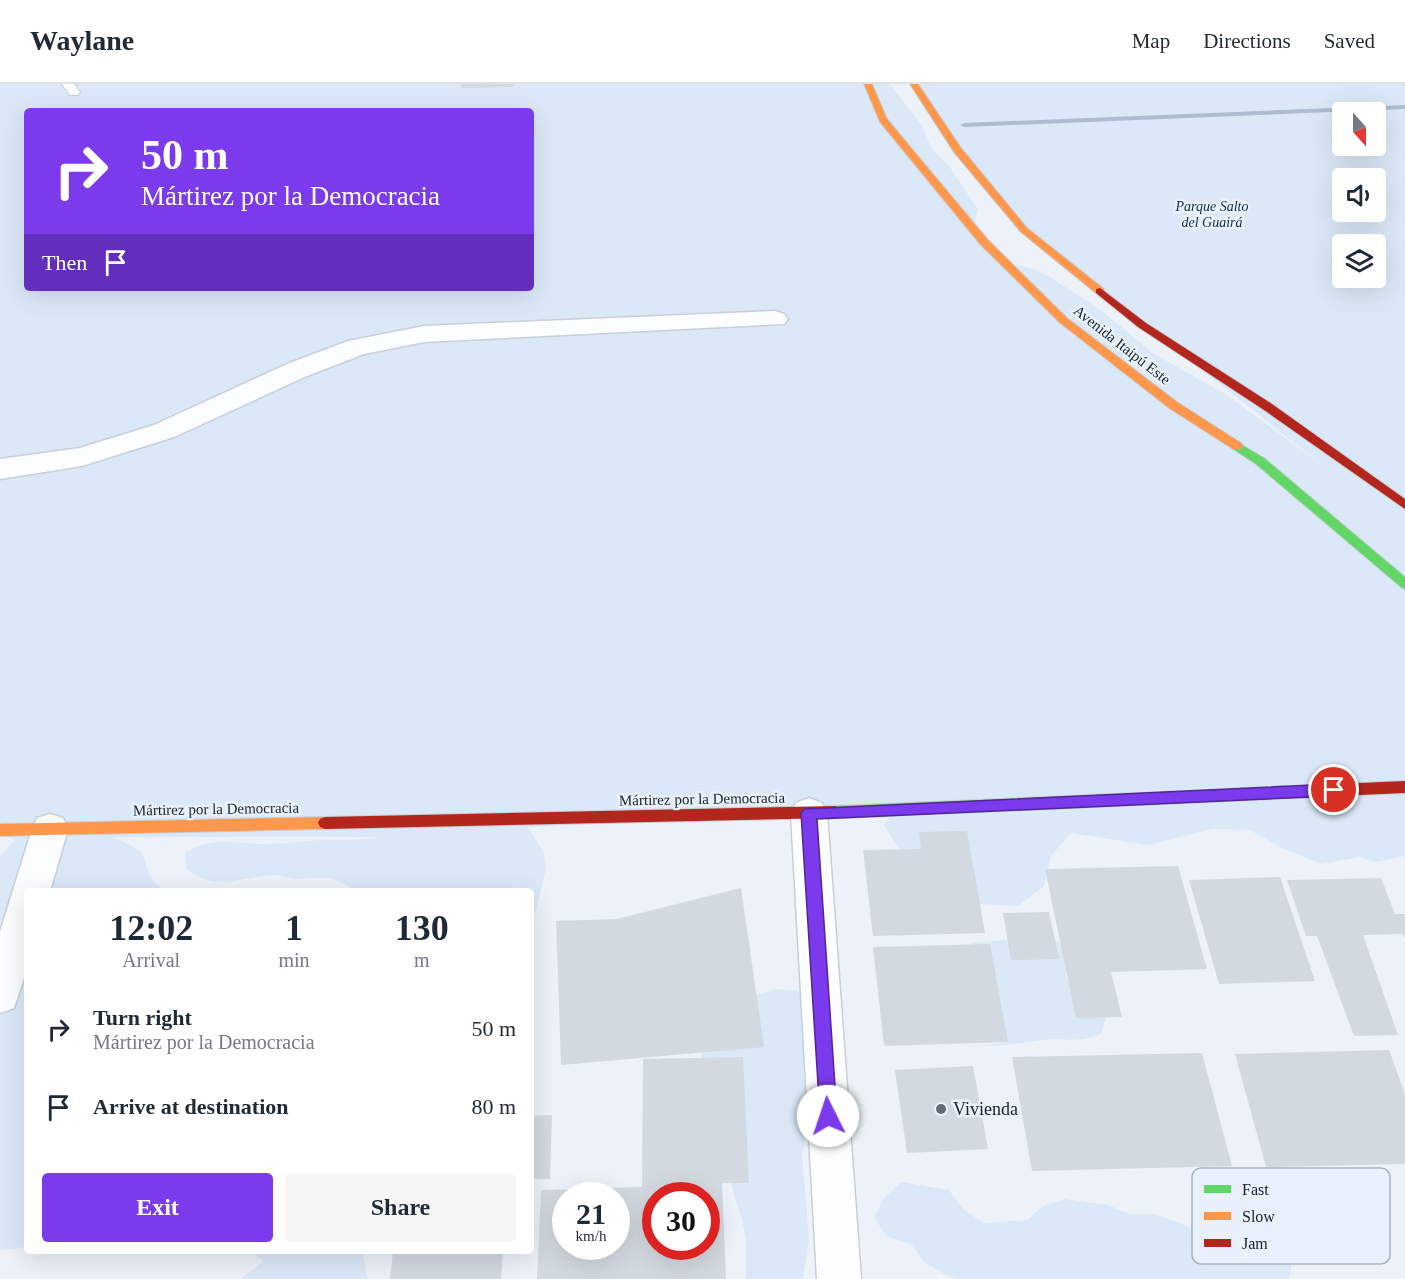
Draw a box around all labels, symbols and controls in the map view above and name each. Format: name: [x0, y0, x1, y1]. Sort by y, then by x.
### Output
text: Waylane: [30, 25, 134, 56]
text: Map: [1132, 29, 1170, 53]
text: Directions: [1203, 29, 1291, 53]
text: Saved: [1324, 29, 1375, 53]
north arrow: [1332, 102, 1386, 156]
map controls: [1332, 102, 1386, 288]
icon: right: [42, 132, 120, 210]
text: 50 m: [141, 132, 229, 178]
button: sound: [1332, 168, 1386, 222]
text: Mártirez por la Democracia: [141, 181, 440, 211]
park label: Parque Salto del Guairá: [1175, 199, 1248, 230]
button: layers: [1332, 234, 1386, 288]
icon: arrive: [99, 246, 132, 279]
text: Then: [42, 250, 87, 275]
street label: Avenida Itaipú Este: [1071, 302, 1174, 388]
pin: [1308, 764, 1359, 815]
icon: arrive: [1317, 773, 1350, 806]
street label: Mártirez por la Democracia: [619, 790, 786, 808]
street label: Mártirez por la Democracia: [133, 800, 300, 818]
text: 12:02: [109, 908, 193, 948]
text: 1: [285, 908, 303, 948]
text: 130: [395, 908, 449, 948]
text: Arrival: [122, 949, 180, 971]
text: min: [278, 949, 310, 971]
text: m: [414, 949, 430, 971]
text: Turn right: [93, 1005, 192, 1030]
icon: right: [42, 1013, 75, 1046]
text: 50 m: [471, 1016, 516, 1041]
text: Mártirez por la Democracia: [93, 1031, 315, 1053]
position arrow: [796, 1084, 860, 1148]
icon: arrive: [42, 1091, 75, 1124]
text: Arrive at destination: [93, 1094, 289, 1119]
text: 80 m: [471, 1094, 516, 1119]
place label: Vivienda: [953, 1099, 1018, 1119]
marker: Vivienda: [934, 1102, 948, 1116]
legend: [1192, 1168, 1390, 1264]
button: Exit: [42, 1173, 273, 1242]
button: Share: [285, 1173, 516, 1242]
text: Fast: [1242, 1181, 1269, 1198]
speed limit sign: 30: [642, 1182, 720, 1260]
text: 21: [576, 1197, 606, 1230]
text: Slow: [1242, 1208, 1275, 1225]
text: km/h: [576, 1228, 606, 1244]
text: Jam: [1242, 1235, 1268, 1252]

